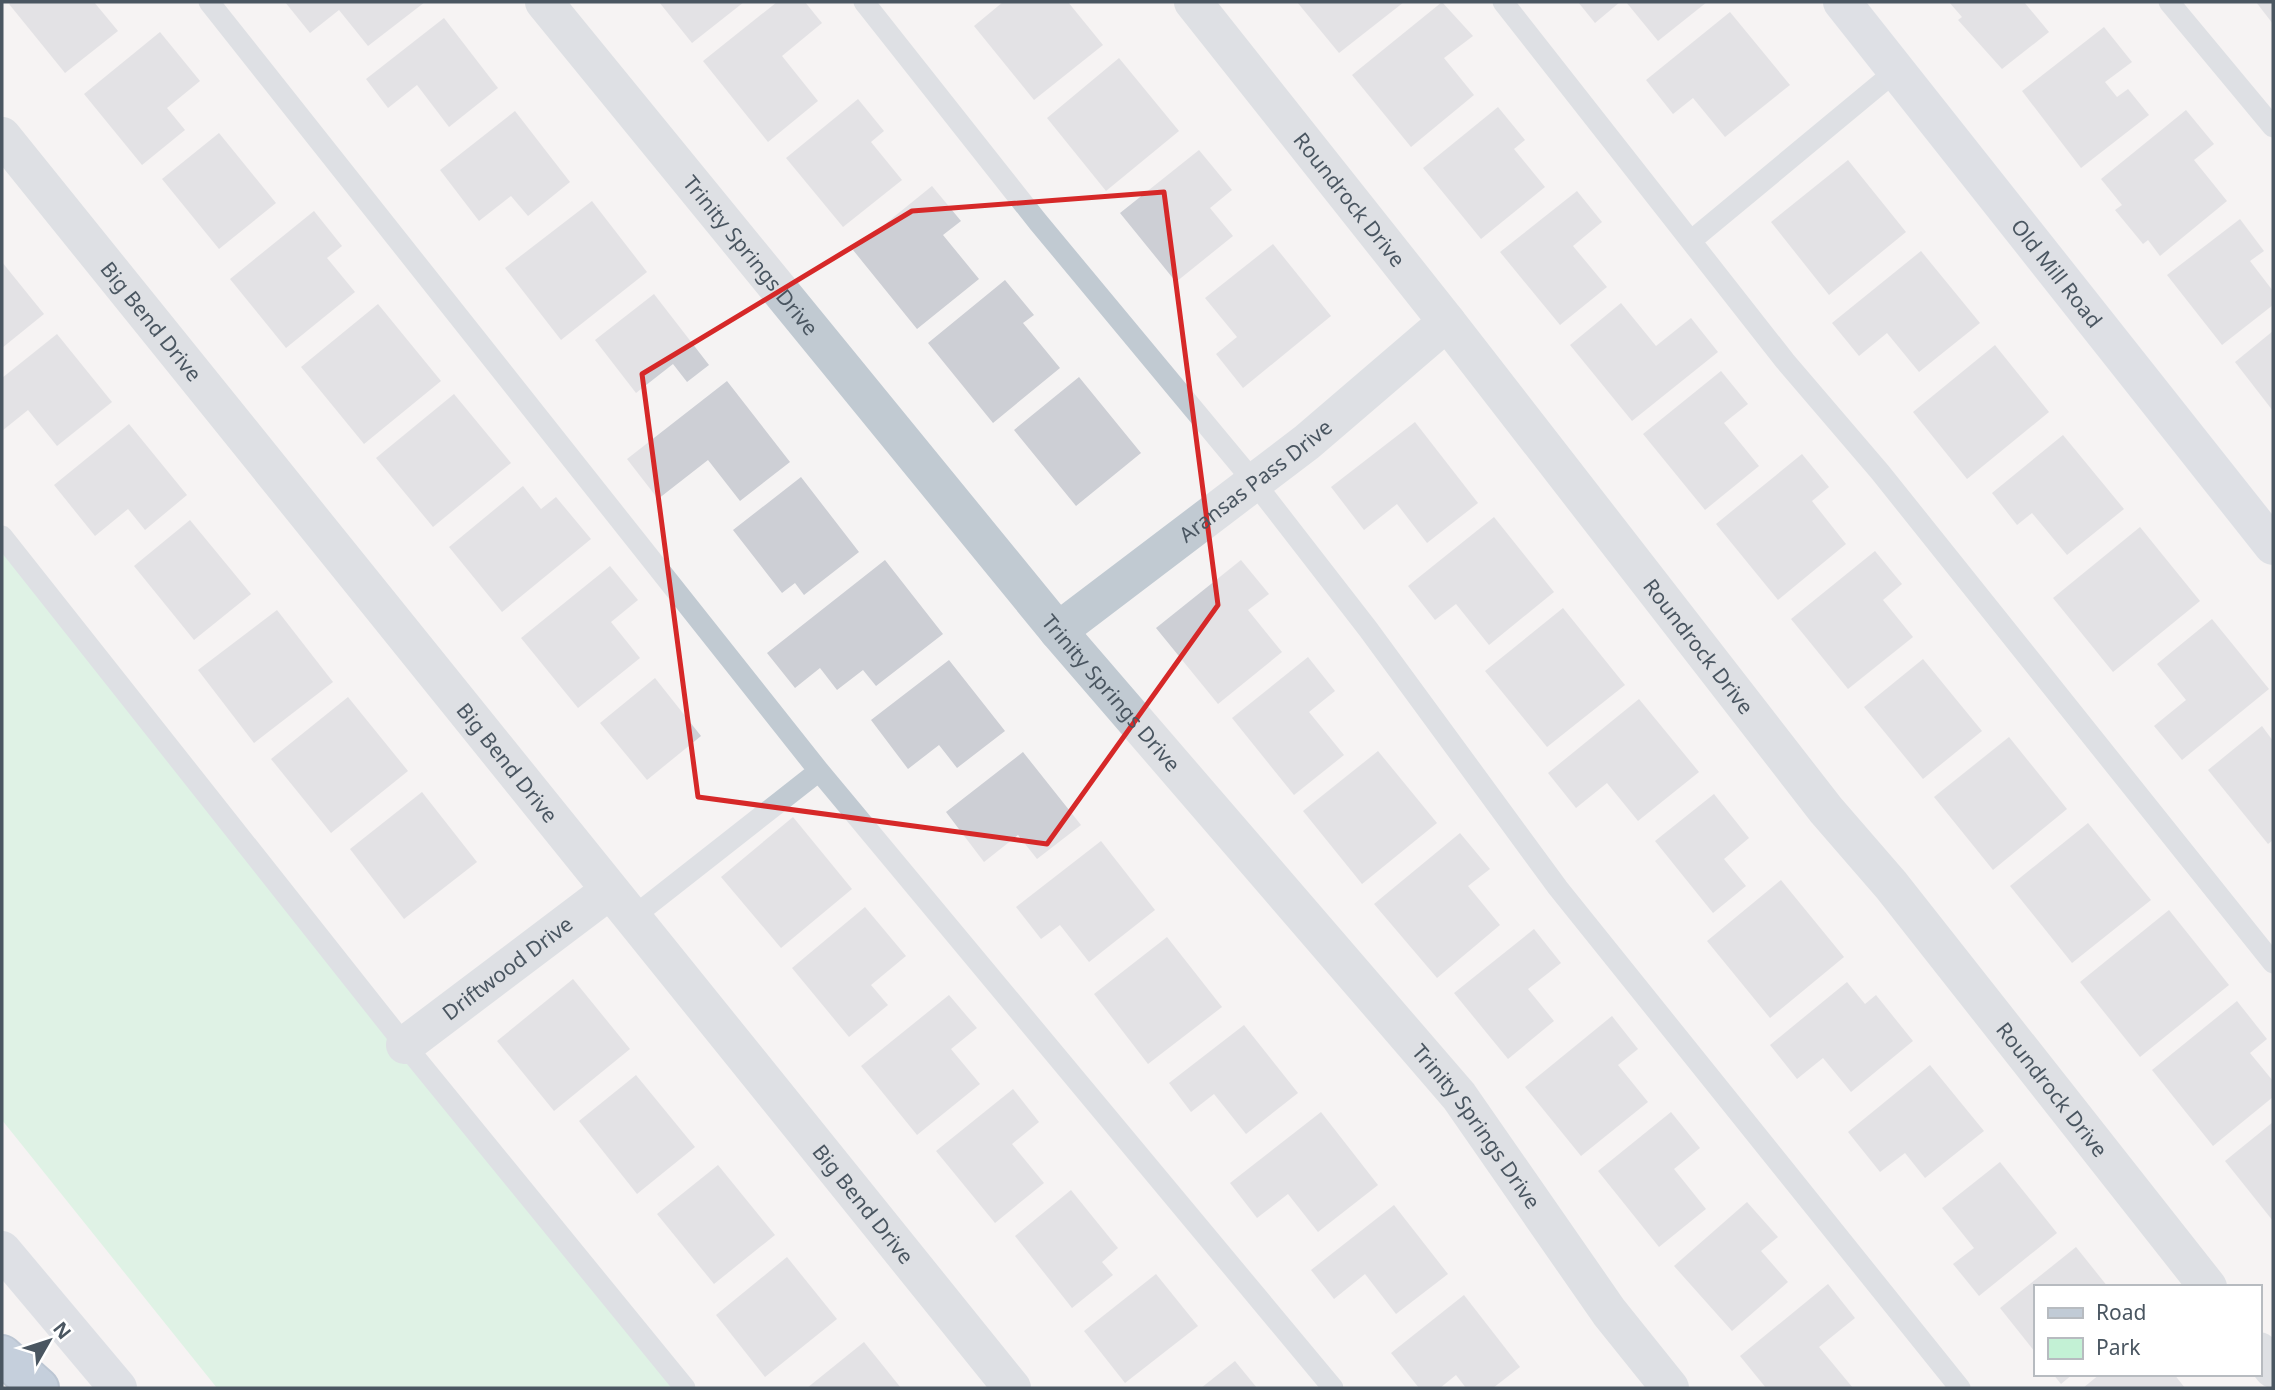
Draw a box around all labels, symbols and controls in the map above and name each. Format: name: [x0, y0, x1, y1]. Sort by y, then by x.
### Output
street label: Roundrock Drive: [1288, 126, 1412, 272]
street label: Trinity Springs Drive: [677, 169, 825, 341]
street label: Old Mill Road: [2005, 213, 2109, 333]
street label: Big Bend Drive: [95, 255, 208, 387]
street label: Aransas Pass Drive: [1173, 413, 1338, 548]
street label: Roundrock Drive: [1637, 573, 1760, 720]
street label: Trinity Springs Drive: [1036, 608, 1187, 777]
street label: Big Bend Drive: [451, 697, 564, 828]
street label: Driftwood Drive: [436, 910, 578, 1026]
street label: Roundrock Drive: [1990, 1016, 2114, 1163]
street label: Trinity Springs Drive: [1406, 1038, 1547, 1214]
street label: Big Bend Drive: [807, 1138, 920, 1270]
legend: [2034, 1285, 2261, 1376]
text: Road: [2096, 1298, 2146, 1326]
north arrow: [14, 1306, 84, 1376]
text: N: [47, 1316, 77, 1344]
text: Park: [2096, 1333, 2141, 1361]

